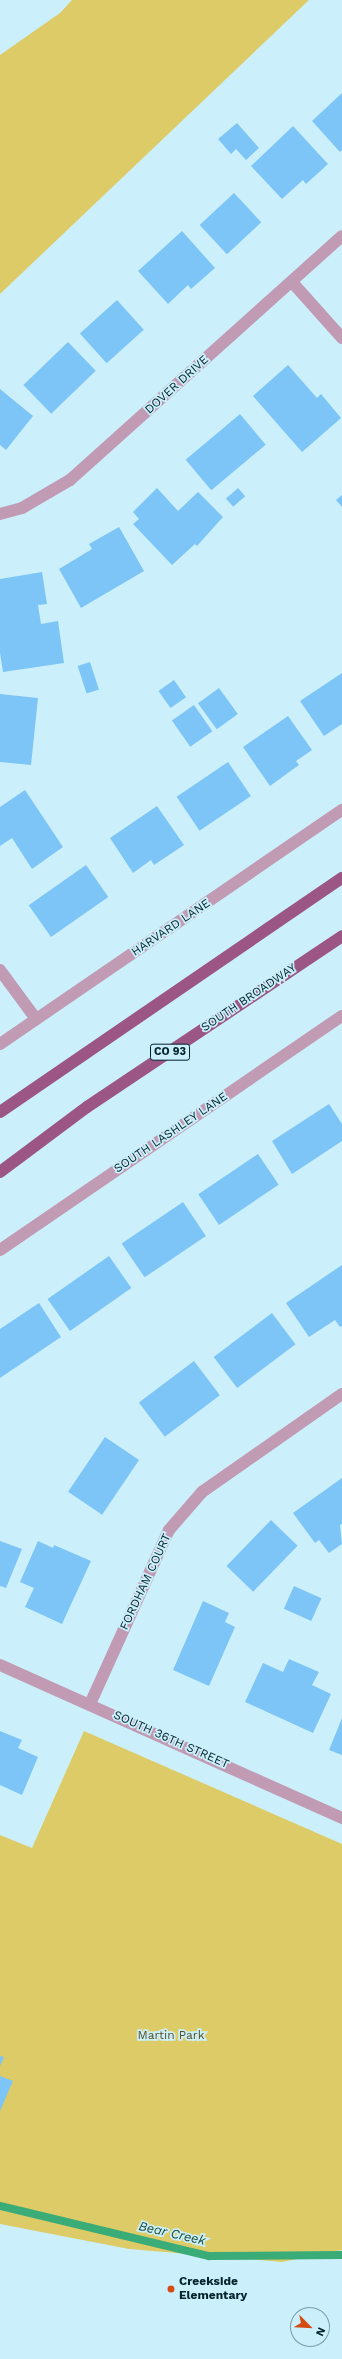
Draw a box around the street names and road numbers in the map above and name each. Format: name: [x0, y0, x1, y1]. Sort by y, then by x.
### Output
street label: DOVER DRIVE: [142, 353, 212, 417]
street label: HARVARD LANE: [129, 896, 213, 960]
street label: SOUTH BROADWAY: [199, 961, 299, 1035]
road number: CO 93: [150, 1043, 190, 1061]
street label: SOUTH LASHLEY LANE: [111, 1090, 231, 1176]
street label: FORDHAM COURT: [117, 1532, 175, 1632]
street label: SOUTH 36TH STREET: [111, 1708, 231, 1772]

